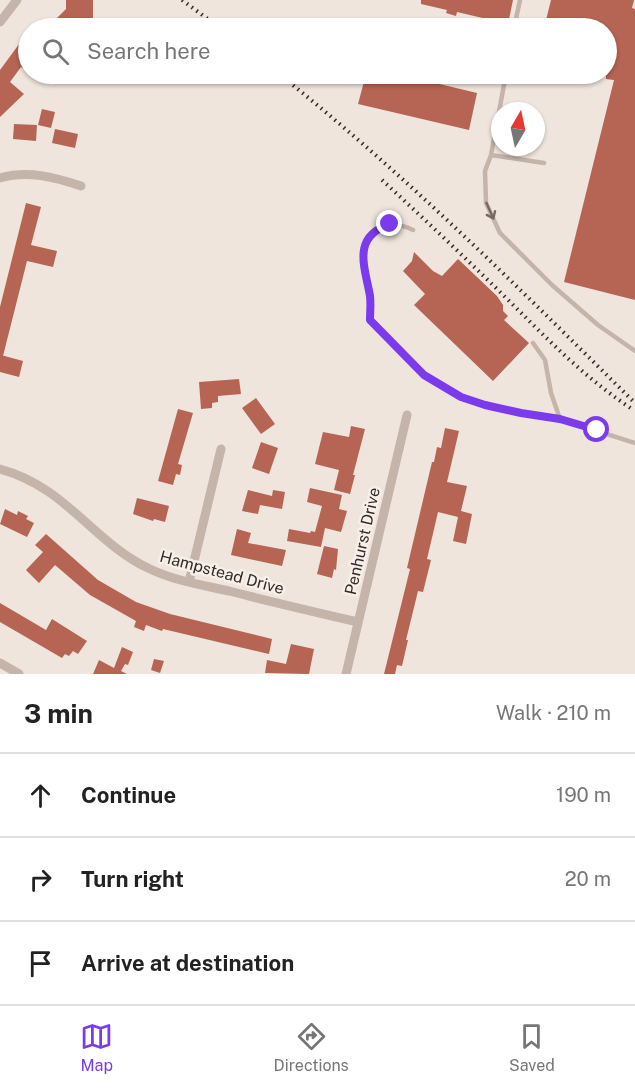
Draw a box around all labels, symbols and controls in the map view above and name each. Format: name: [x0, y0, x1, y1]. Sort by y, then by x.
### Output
search box: [18, 18, 617, 84]
icon: search: [39, 35, 72, 68]
text: Search here: [87, 38, 211, 64]
north arrow: [491, 102, 545, 156]
one-way arrow: [485, 202, 496, 220]
route end: [376, 210, 402, 236]
route start: [583, 416, 609, 442]
street label: Penhurst Drive: [341, 486, 384, 597]
street label: Hampstead Drive: [158, 547, 286, 598]
text: 3 min: [24, 698, 93, 729]
text: Walk · 210 m: [496, 701, 611, 725]
icon: ahead: [24, 779, 57, 812]
text: Continue: [81, 782, 176, 808]
text: 190 m: [556, 783, 611, 807]
icon: right: [24, 863, 57, 896]
text: Turn right: [81, 866, 184, 892]
text: 20 m: [565, 867, 611, 891]
icon: arrive: [24, 947, 57, 980]
text: Arrive at destination: [81, 950, 294, 976]
tab: Map: [80, 1020, 113, 1075]
tab: Directions: [274, 1020, 349, 1075]
tab: Saved: [509, 1020, 555, 1075]

